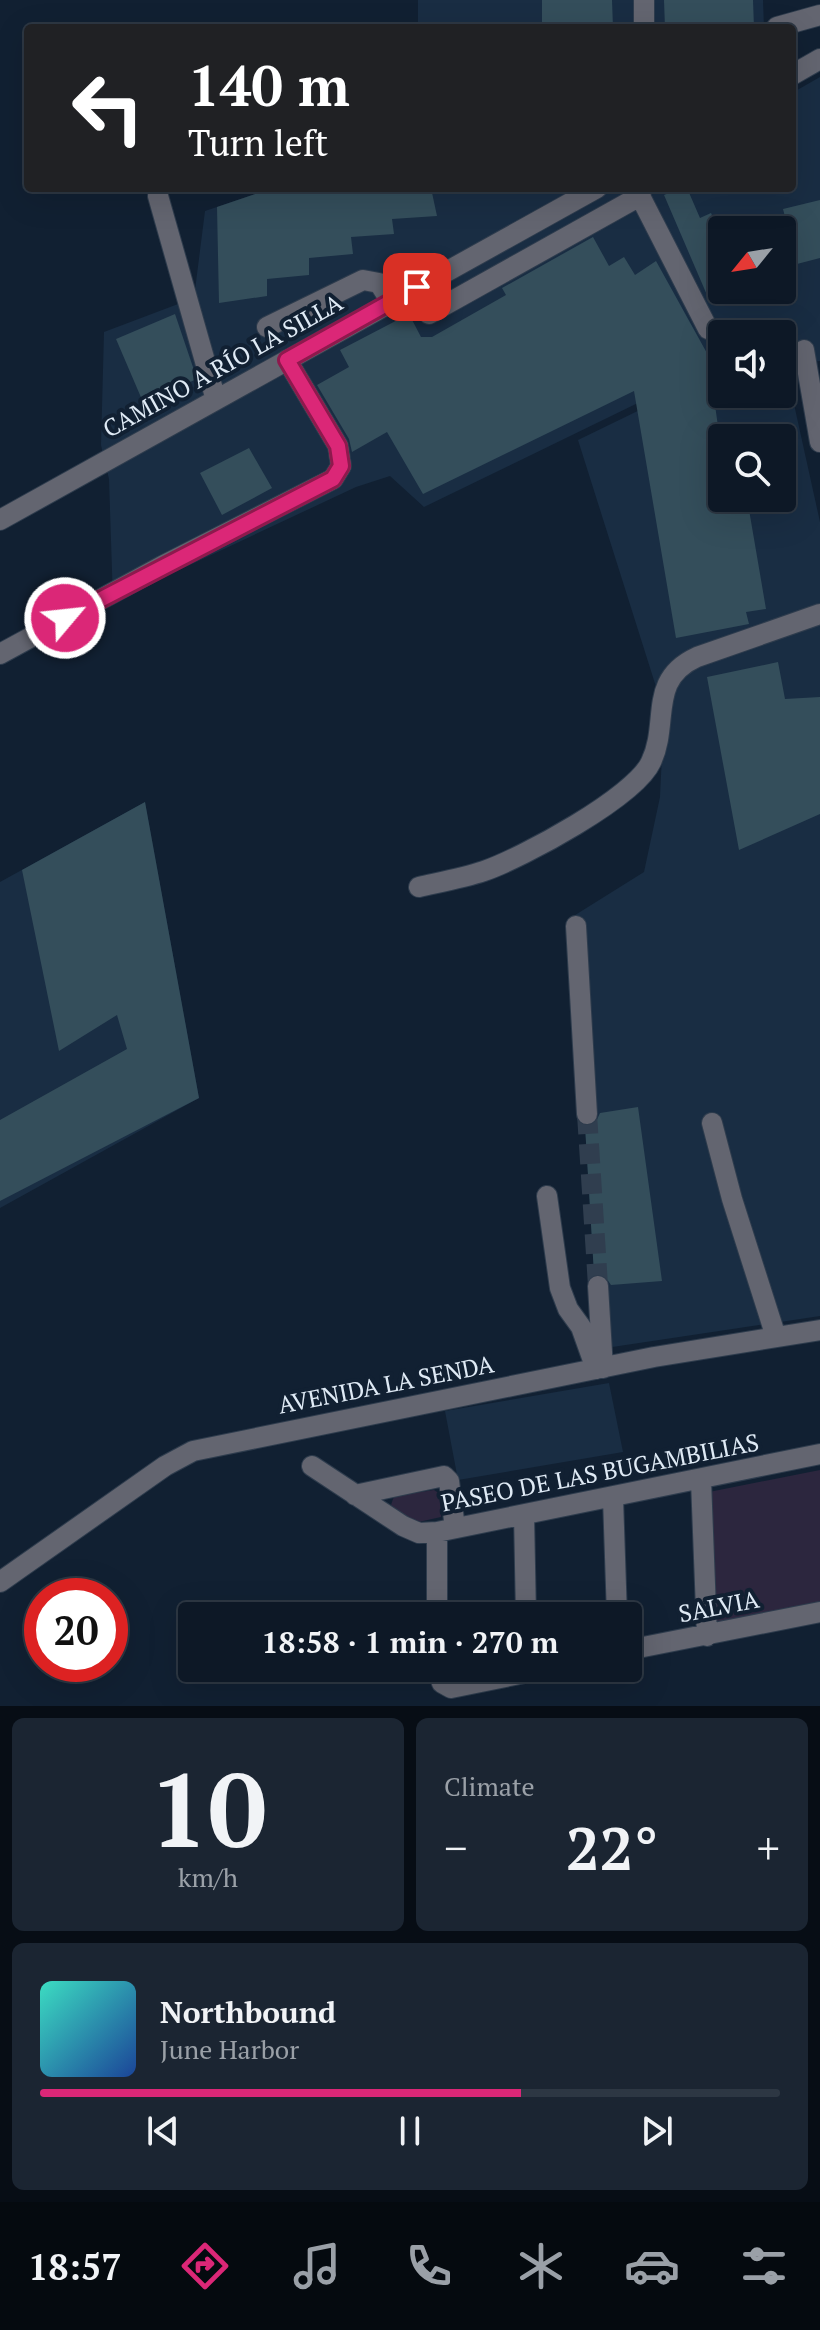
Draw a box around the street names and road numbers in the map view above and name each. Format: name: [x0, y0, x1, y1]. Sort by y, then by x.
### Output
street label: CAMINO A RÍO LA SILLA: [97, 286, 349, 444]
street label: AVENIDA LA SENDA: [275, 1347, 497, 1421]
street label: PASEO DE LAS BUGAMBILIAS: [438, 1425, 761, 1519]
street label: SALVIA: [676, 1582, 762, 1629]

